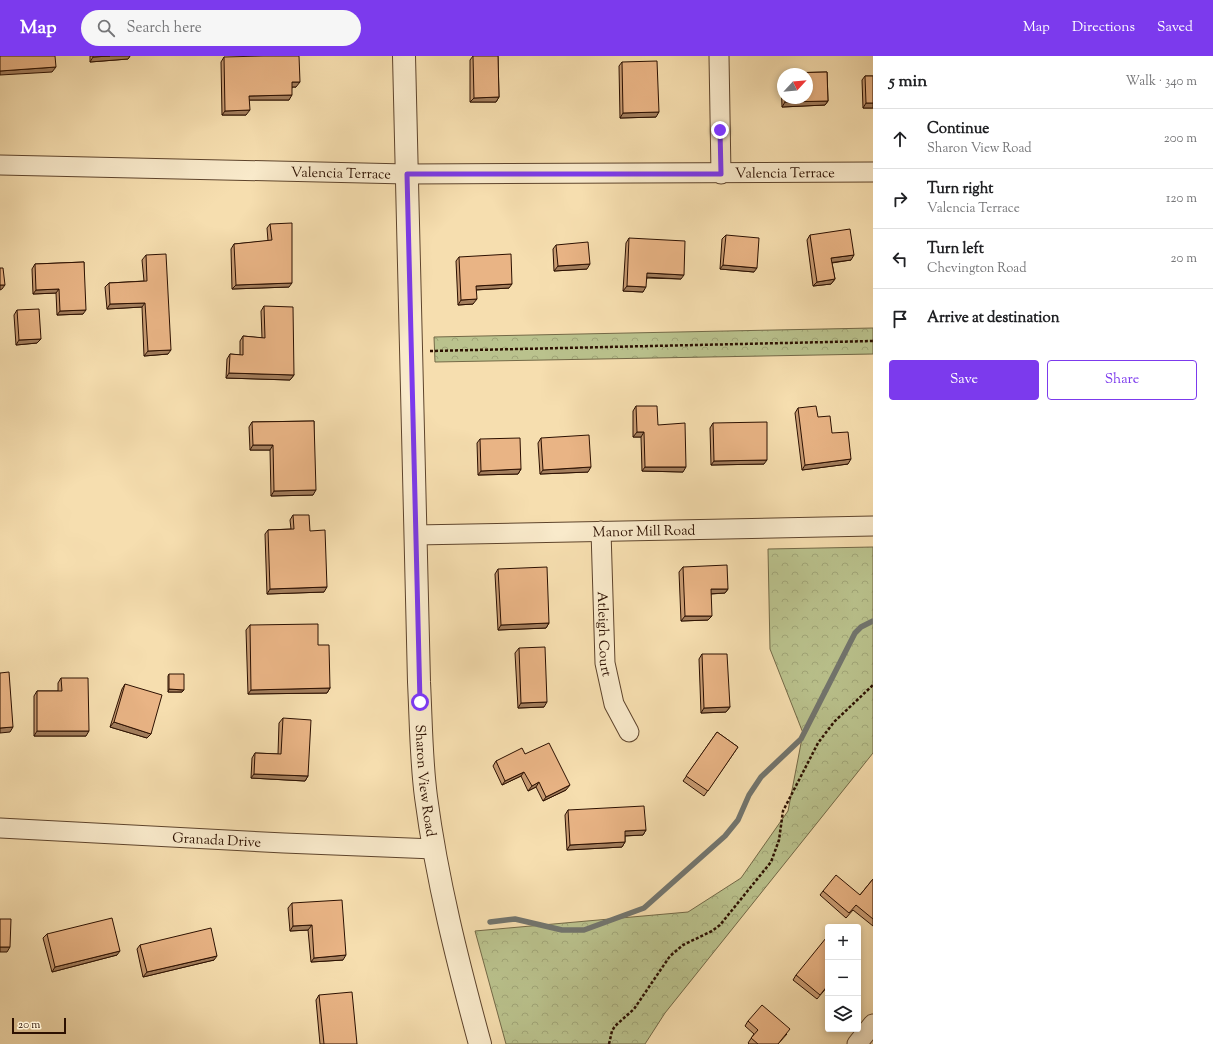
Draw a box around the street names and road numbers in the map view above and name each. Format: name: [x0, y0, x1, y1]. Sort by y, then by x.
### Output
street label: Valencia Terrace: [291, 163, 391, 186]
street label: Valencia Terrace: [735, 164, 835, 185]
street label: Manor Mill Road: [593, 521, 696, 544]
street label: Atleigh Court: [591, 591, 616, 679]
street label: Sharon View Road: [409, 724, 440, 839]
street label: Granada Drive: [172, 829, 261, 854]

